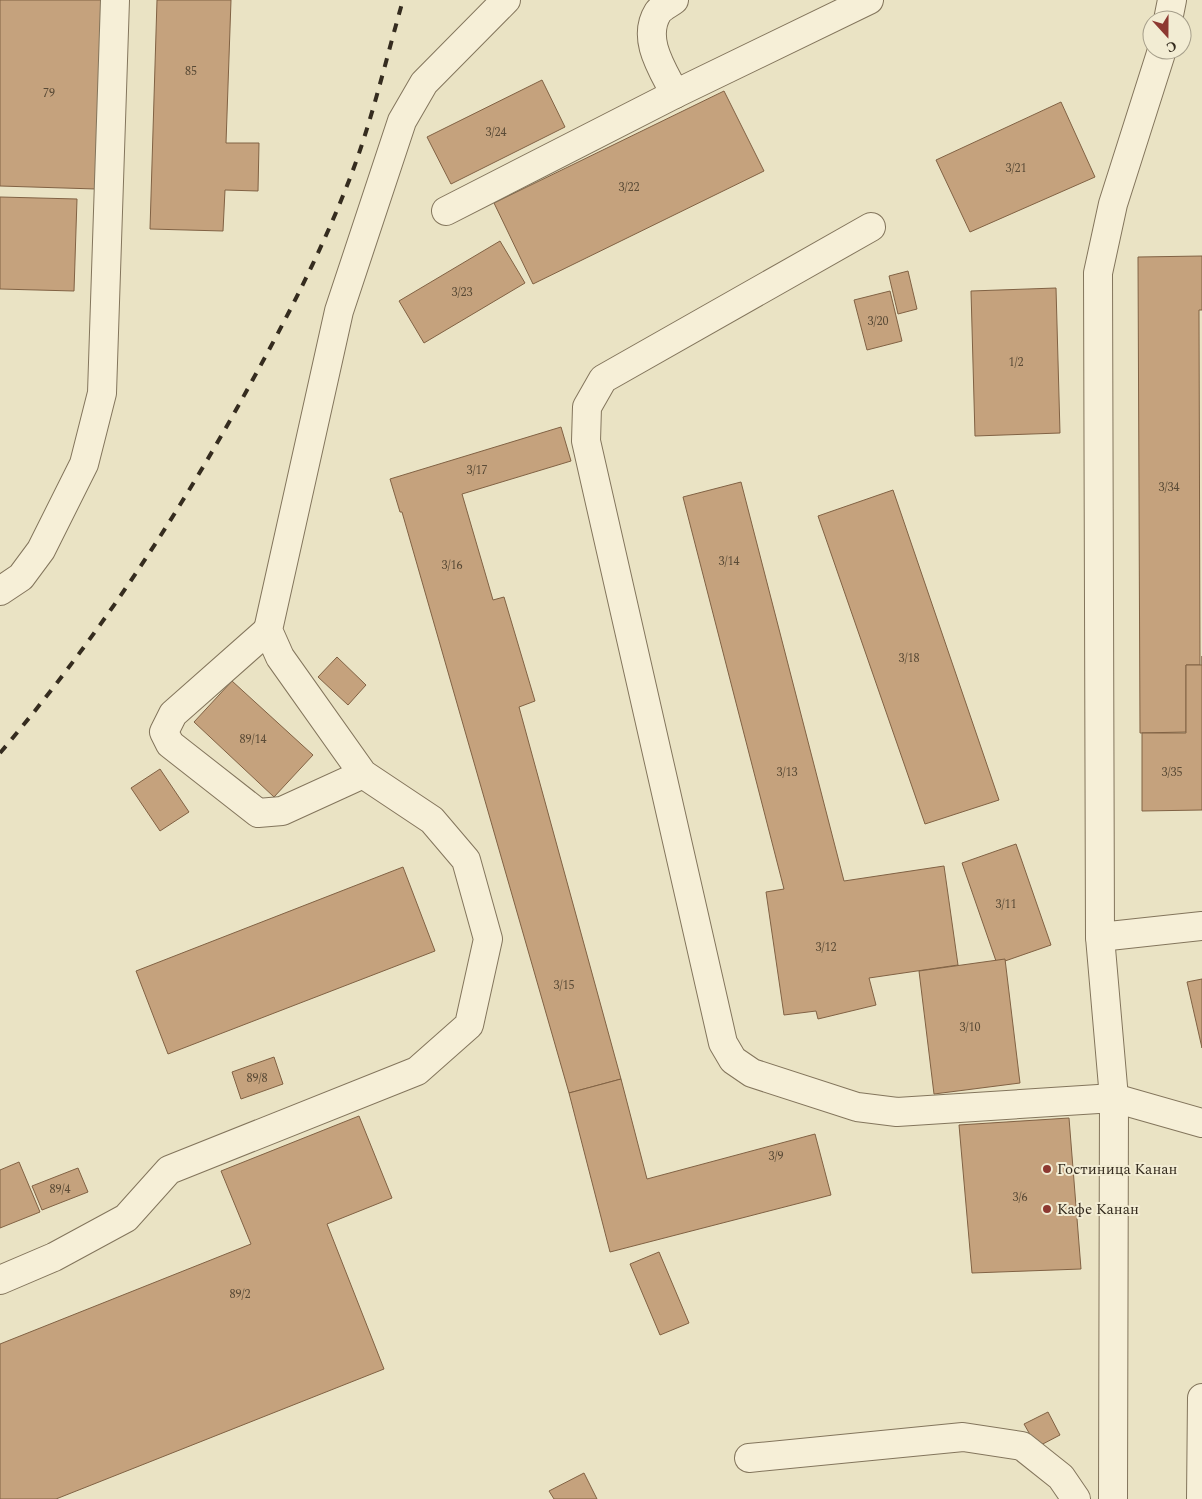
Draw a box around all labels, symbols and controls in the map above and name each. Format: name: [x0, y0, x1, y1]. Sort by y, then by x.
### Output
north arrow: [1142, 10, 1192, 60]
text: С: [1163, 35, 1180, 58]
house number: 85: [185, 62, 197, 81]
house number: 79: [43, 84, 55, 103]
house number: 3/24: [485, 123, 507, 142]
house number: 3/21: [1005, 159, 1027, 178]
house number: 3/22: [618, 178, 640, 197]
house number: 3/23: [451, 283, 473, 302]
house number: 3/20: [867, 312, 889, 331]
house number: 1/2: [1008, 353, 1024, 372]
house number: 3/17: [466, 461, 488, 480]
house number: 3/34: [1158, 478, 1180, 497]
house number: 3/14: [718, 552, 740, 571]
house number: 3/16: [441, 556, 463, 575]
house number: 3/18: [898, 649, 920, 668]
house number: 89/14: [239, 730, 267, 749]
house number: 3/13: [776, 763, 798, 782]
house number: 3/35: [1161, 763, 1183, 782]
house number: 3/11: [995, 895, 1017, 914]
house number: 3/12: [815, 938, 837, 957]
house number: 3/15: [553, 976, 575, 995]
house number: 3/10: [959, 1018, 981, 1037]
house number: 89/8: [246, 1069, 268, 1088]
house number: 3/9: [768, 1147, 784, 1166]
place label: Гостиница Канан: [1057, 1158, 1178, 1181]
marker: Гостиница Канан: [1041, 1163, 1053, 1175]
house number: 89/4: [49, 1180, 71, 1199]
house number: 3/6: [1012, 1188, 1028, 1207]
place label: Кафе Канан: [1057, 1198, 1139, 1221]
marker: Кафе Канан: [1041, 1203, 1053, 1215]
house number: 89/2: [229, 1285, 251, 1304]

